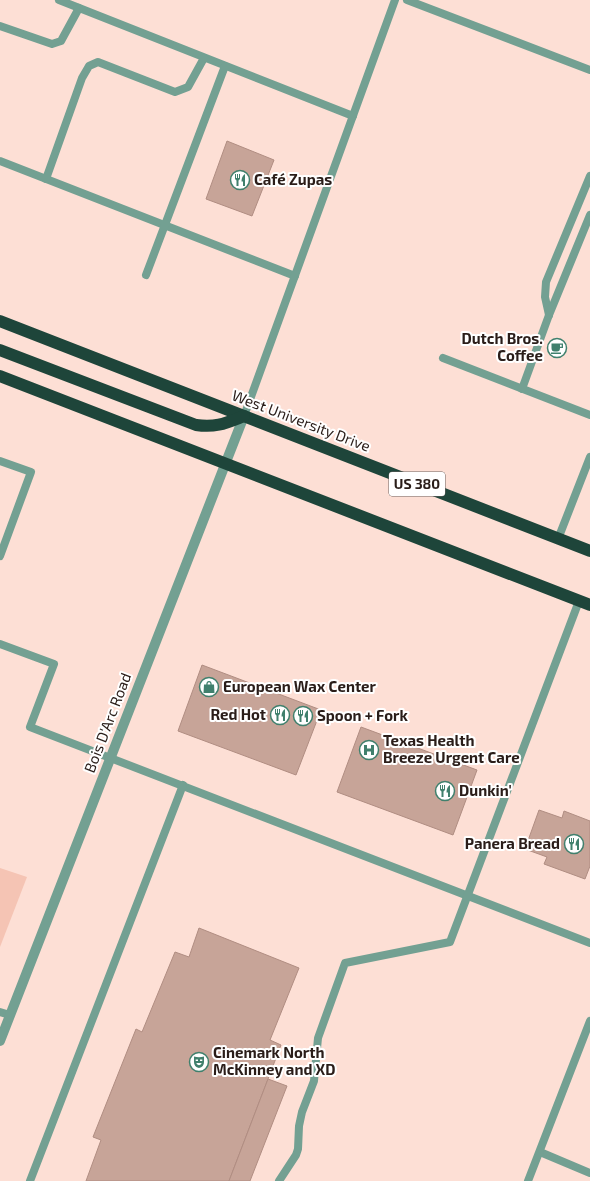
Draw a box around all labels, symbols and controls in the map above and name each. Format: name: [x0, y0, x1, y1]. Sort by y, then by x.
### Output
restaurant icon: Café Zupas: [229, 169, 251, 191]
place label: Café Zupas: [254, 170, 332, 188]
place label: Dutch Bros. Coffee: [461, 329, 543, 364]
cafe icon: Dutch Bros. Coffee: [546, 337, 568, 359]
street label: West University Drive: [230, 385, 373, 455]
road number: US 380: [389, 472, 445, 496]
street label: Bois D'Arc Road: [80, 670, 134, 775]
shop icon: European Wax Center: [198, 676, 220, 698]
place label: European Wax Center: [223, 677, 377, 695]
restaurant icon: Red Hot: [269, 704, 291, 726]
place label: Red Hot: [210, 705, 266, 723]
restaurant icon: Spoon + Fork: [292, 705, 314, 727]
place label: Spoon + Fork: [317, 706, 408, 724]
place label: Texas Health Breeze Urgent Care: [383, 731, 520, 766]
hospital icon: Texas Health Breeze Urgent Care: [358, 739, 380, 761]
restaurant icon: Dunkin': [434, 780, 456, 802]
place label: Dunkin': [459, 781, 512, 799]
restaurant icon: Panera Bread: [563, 833, 585, 855]
place label: Panera Bread: [465, 834, 560, 852]
place label: Cinemark North McKinney and XD: [213, 1043, 335, 1079]
theatre icon: Cinemark North McKinney and XD: [188, 1051, 210, 1073]

